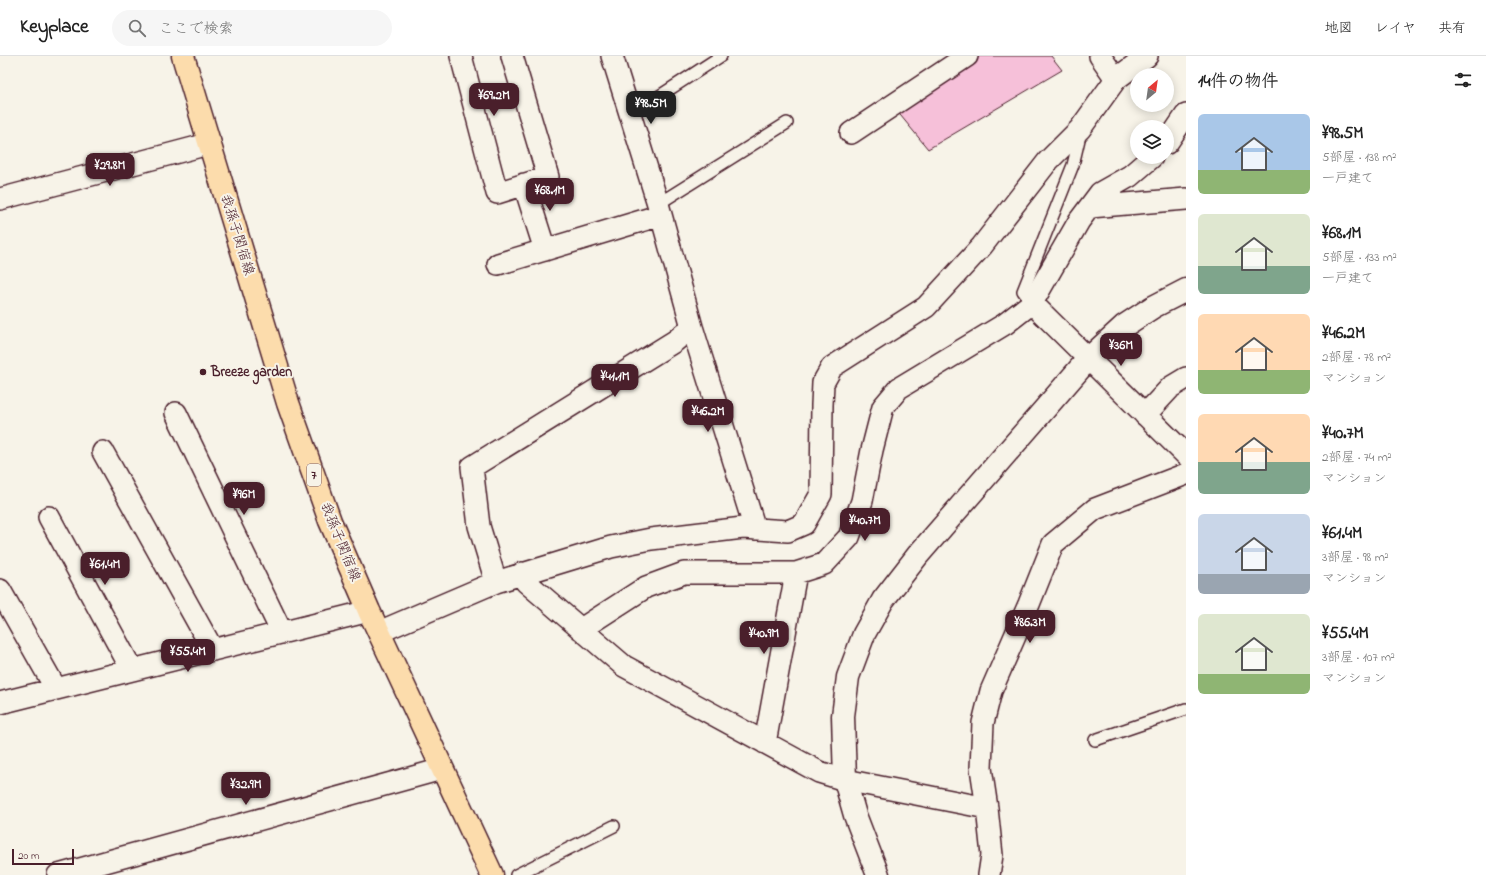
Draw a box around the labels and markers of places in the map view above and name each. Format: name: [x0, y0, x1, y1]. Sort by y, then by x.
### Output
pin: ¥69.2M: [461, 83, 527, 117]
pin: ¥98.5M: [618, 91, 684, 125]
pin: ¥29.8M: [77, 153, 143, 187]
pin: ¥68.1M: [517, 178, 583, 212]
pin: ¥36M: [1097, 333, 1145, 367]
place label: Breeze garden: [210, 362, 292, 385]
pin: ¥41.1M: [582, 364, 648, 398]
marker: Breeze garden: [198, 367, 208, 377]
pin: ¥46.2M: [675, 399, 741, 433]
pin: ¥96M: [220, 482, 268, 516]
pin: ¥40.7M: [832, 508, 898, 542]
pin: ¥61.4M: [72, 552, 138, 586]
pin: ¥86.3M: [997, 610, 1063, 644]
pin: ¥40.9M: [731, 621, 797, 655]
pin: ¥55.4M: [155, 639, 221, 673]
pin: ¥32.9M: [213, 772, 279, 806]

